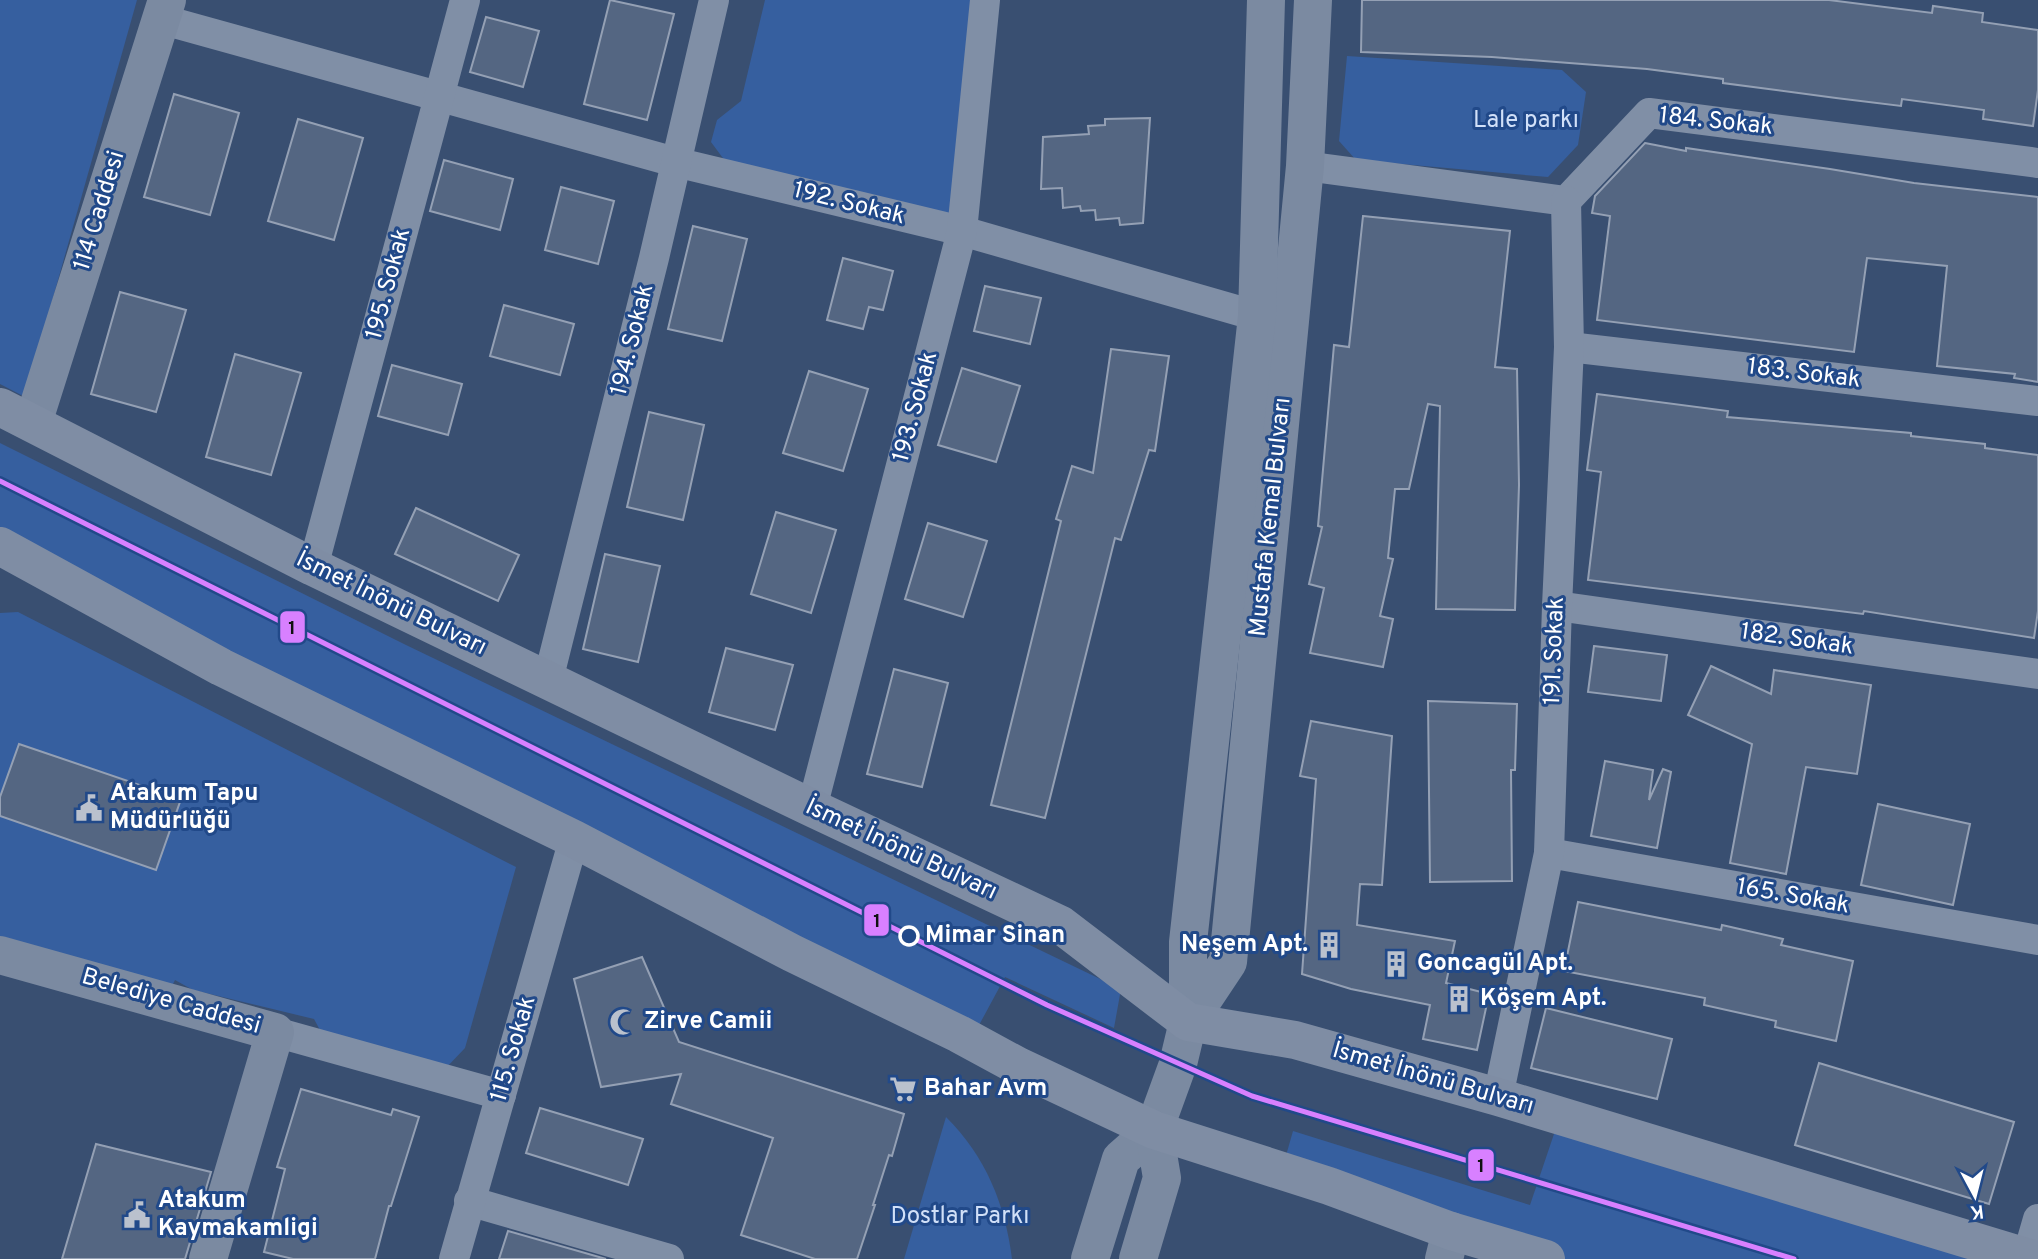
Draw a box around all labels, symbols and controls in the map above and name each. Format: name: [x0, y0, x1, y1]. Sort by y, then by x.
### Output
street label: 184. Sokak: [1658, 101, 1774, 143]
park label: Lale parkı: [1473, 106, 1579, 136]
street label: 114 Caddesi: [68, 148, 132, 274]
street label: 192. Sokak: [790, 176, 908, 232]
street label: 195. Sokak: [360, 225, 418, 343]
street label: 194. Sokak: [605, 281, 661, 399]
street label: 193. Sokak: [887, 348, 945, 466]
street label: 183. Sokak: [1746, 352, 1862, 396]
street label: Mustafa Kemal Bulvarı: [1244, 396, 1298, 638]
street label: İsmet İnönü Bulvarı: [291, 544, 492, 663]
street label: 191. Sokak: [1538, 597, 1572, 705]
line badge: 1: [279, 610, 306, 644]
text: 1: [288, 617, 296, 641]
street label: 182. Sokak: [1739, 617, 1855, 663]
place label: Atakum Tapu Müdürlüğü: [110, 779, 258, 837]
street label: İsmet İnönü Bulvarı: [800, 791, 1002, 908]
public building icon: Atakum Tapu Müdürlüğü: [74, 793, 104, 823]
street label: 165. Sokak: [1734, 872, 1852, 922]
line badge: 1: [863, 903, 890, 937]
text: 1: [873, 910, 881, 934]
place label: Mimar Sinan: [925, 921, 1065, 951]
marker: Mimar Sinan: [899, 926, 919, 946]
place label: Neşem Apt.: [1181, 930, 1308, 960]
building icon: Neşem Apt.: [1314, 930, 1344, 960]
building icon: Goncagül Apt.: [1381, 949, 1411, 979]
place label: Goncagül Apt.: [1417, 949, 1573, 979]
street label: Belediye Caddesi: [78, 962, 264, 1042]
building icon: Köşem Apt.: [1444, 984, 1474, 1014]
place label: Köşem Apt.: [1480, 984, 1607, 1014]
street label: 115. Sokak: [485, 993, 543, 1105]
mosque icon: Zirve Camii: [608, 1007, 638, 1037]
place label: Zirve Camii: [644, 1007, 772, 1037]
street label: İsmet İnönü Bulvarı: [1329, 1035, 1538, 1122]
supermarket icon: Bahar Avm: [888, 1074, 918, 1104]
place label: Bahar Avm: [924, 1074, 1047, 1104]
line badge: 1: [1467, 1148, 1495, 1182]
text: 1: [1477, 1155, 1485, 1179]
north arrow: [1940, 1161, 2010, 1231]
place label: Atakum Kaymakamligi: [158, 1186, 318, 1244]
text: K: [1969, 1198, 1985, 1224]
public building icon: Atakum Kaymakamligi: [122, 1200, 152, 1230]
park label: Dostlar Parkı: [891, 1202, 1029, 1232]

